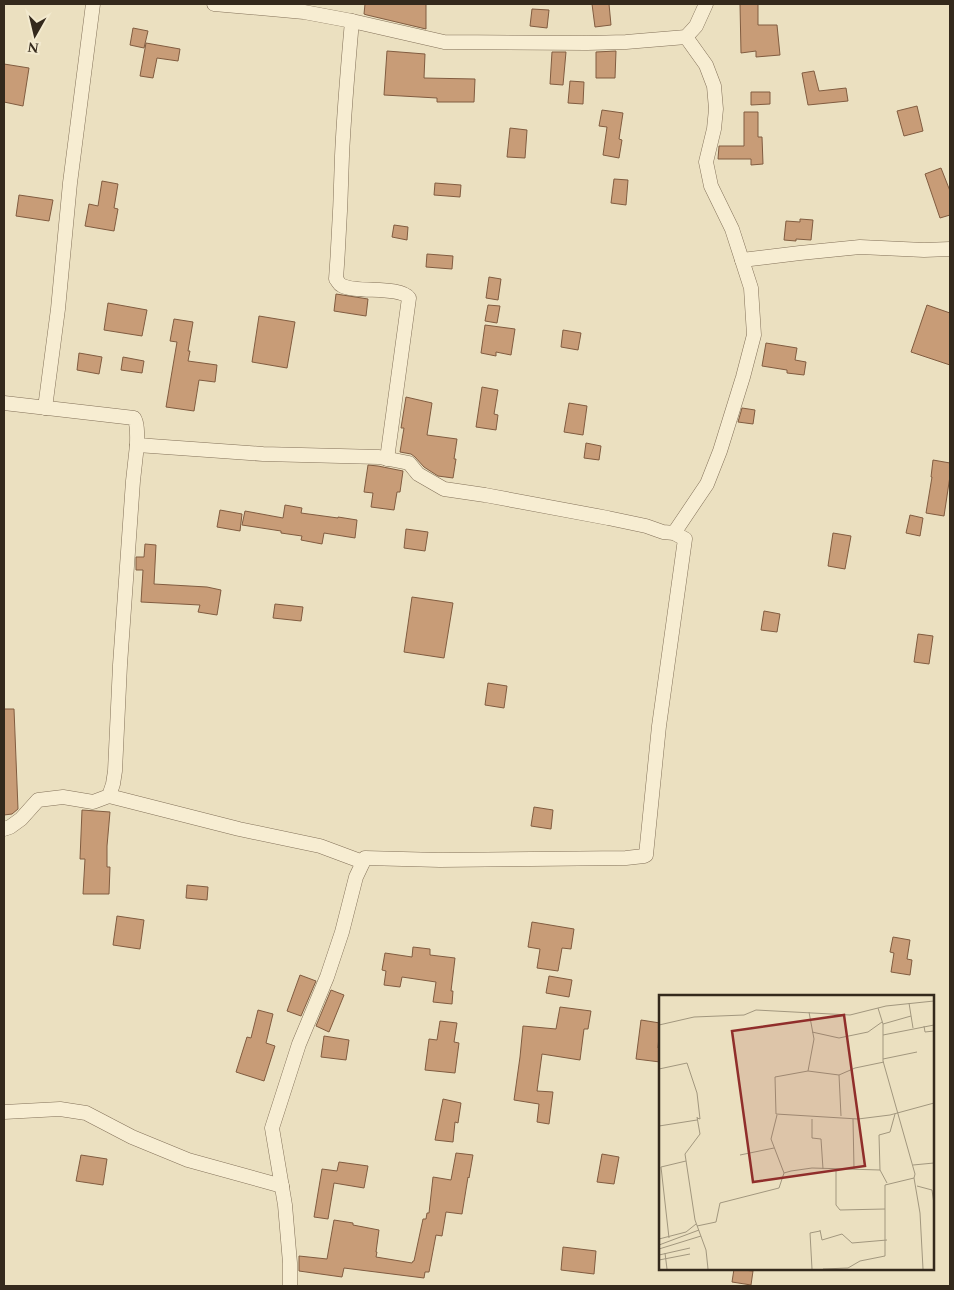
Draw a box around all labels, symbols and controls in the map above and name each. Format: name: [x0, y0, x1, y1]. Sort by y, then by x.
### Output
north arrow: [10, 10, 60, 60]
text: N: [26, 36, 40, 59]
inset map: [659, 995, 934, 1270]

